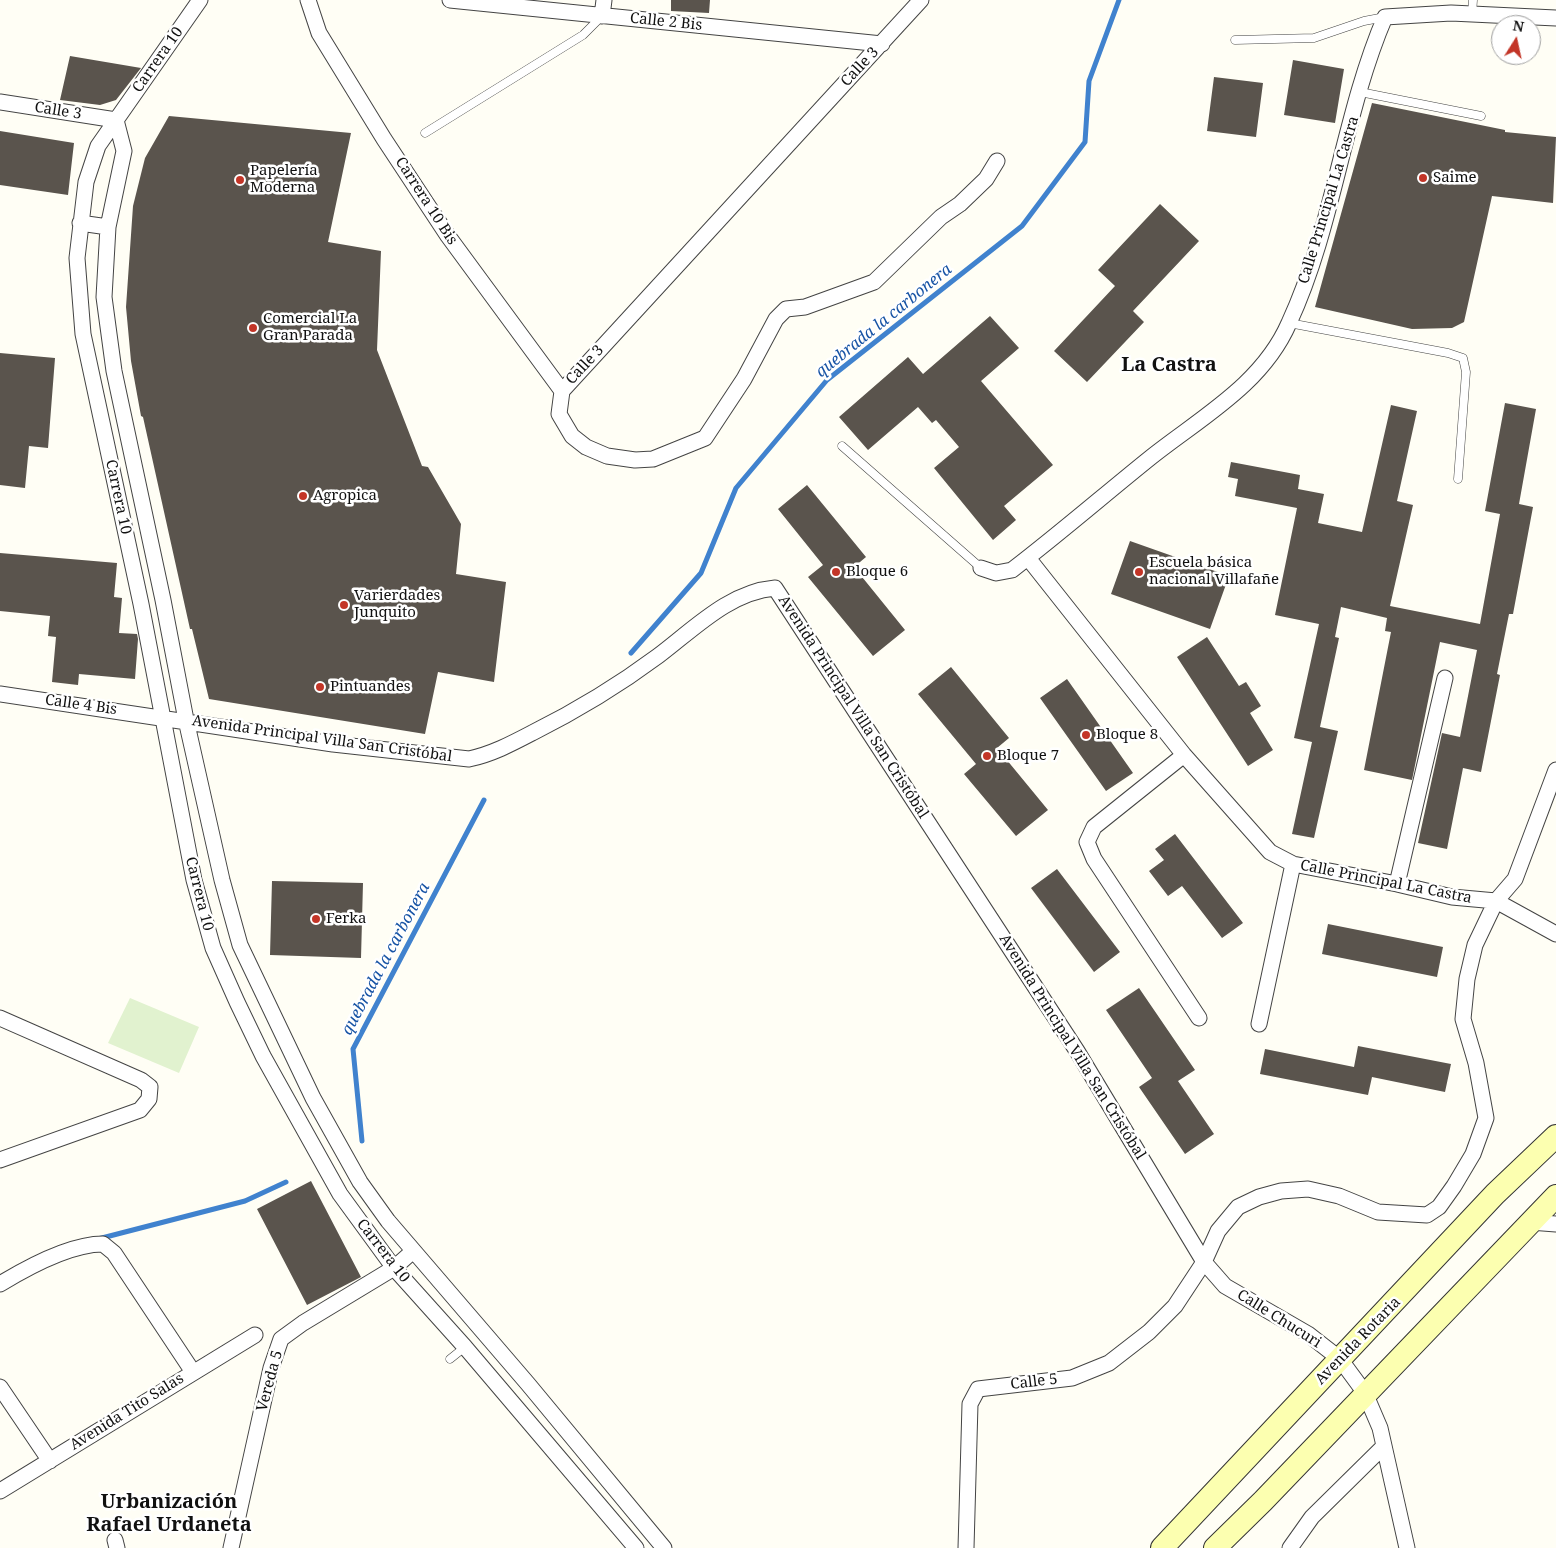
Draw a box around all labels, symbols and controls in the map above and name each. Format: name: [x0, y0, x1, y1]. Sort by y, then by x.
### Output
street label: Calle 2 Bis: [629, 9, 703, 35]
north arrow: [1491, 15, 1541, 65]
text: N: [1511, 15, 1526, 36]
street label: Carrera 10: [129, 24, 187, 96]
street label: Calle 3: [837, 44, 883, 90]
street label: Calle 3: [33, 98, 83, 124]
street label: Calle Principal La Castra: [1295, 114, 1363, 286]
street label: Carrera 10 Bis: [391, 154, 461, 248]
place label: Papelería Moderna: [250, 162, 318, 197]
place label: Saime: [1433, 169, 1477, 187]
marker: Saime: [1417, 172, 1429, 184]
marker: Papelería Moderna: [234, 174, 246, 186]
water label: quebrada la carbonera: [812, 260, 956, 382]
place label: Comercial La Gran Parada: [263, 310, 357, 345]
marker: Comercial La Gran Parada: [247, 322, 259, 334]
street label: Calle 3: [562, 342, 608, 388]
district label: La Castra: [1121, 353, 1217, 377]
street label: Carrera 10: [101, 458, 135, 536]
place label: Agropica: [313, 487, 377, 505]
marker: Agropica: [297, 490, 309, 502]
place label: Escuela básica nacional Villafañe: [1149, 554, 1279, 589]
place label: Bloque 6: [846, 563, 908, 581]
marker: Bloque 6: [830, 566, 842, 578]
marker: Escuela básica nacional Villafañe: [1133, 566, 1145, 578]
place label: Varierdades Junquito: [354, 587, 440, 622]
street label: Avenida Principal Villa San Cristóbal: [774, 592, 932, 822]
marker: Varierdades Junquito: [338, 599, 350, 611]
place label: Pintuandes: [330, 678, 410, 696]
marker: Pintuandes: [314, 681, 326, 693]
street label: Calle 4 Bis: [44, 691, 118, 719]
street label: Avenida Principal Villa San Cristóbal: [191, 712, 453, 766]
place label: Bloque 8: [1096, 726, 1158, 744]
marker: Bloque 8: [1080, 729, 1092, 741]
place label: Bloque 7: [997, 747, 1059, 765]
marker: Bloque 7: [981, 750, 993, 762]
street label: Carrera 10: [181, 855, 217, 933]
street label: Calle Principal La Castra: [1299, 857, 1473, 907]
water label: quebrada la carbonera: [338, 880, 434, 1038]
place label: Ferka: [326, 910, 367, 928]
marker: Ferka: [310, 913, 322, 925]
street label: Avenida Principal Villa San Cristóbal: [995, 931, 1149, 1163]
street label: Carrera 10: [353, 1216, 413, 1286]
street label: Calle Chucuri: [1234, 1286, 1324, 1352]
street label: Avenida Rotaria: [1312, 1293, 1404, 1389]
street label: Vereda 5: [253, 1349, 287, 1413]
street label: Avenida Tito Salas: [67, 1370, 187, 1454]
street label: Calle 5: [1009, 1370, 1059, 1394]
district label: Urbanización Rafael Urdaneta: [86, 1490, 252, 1537]

